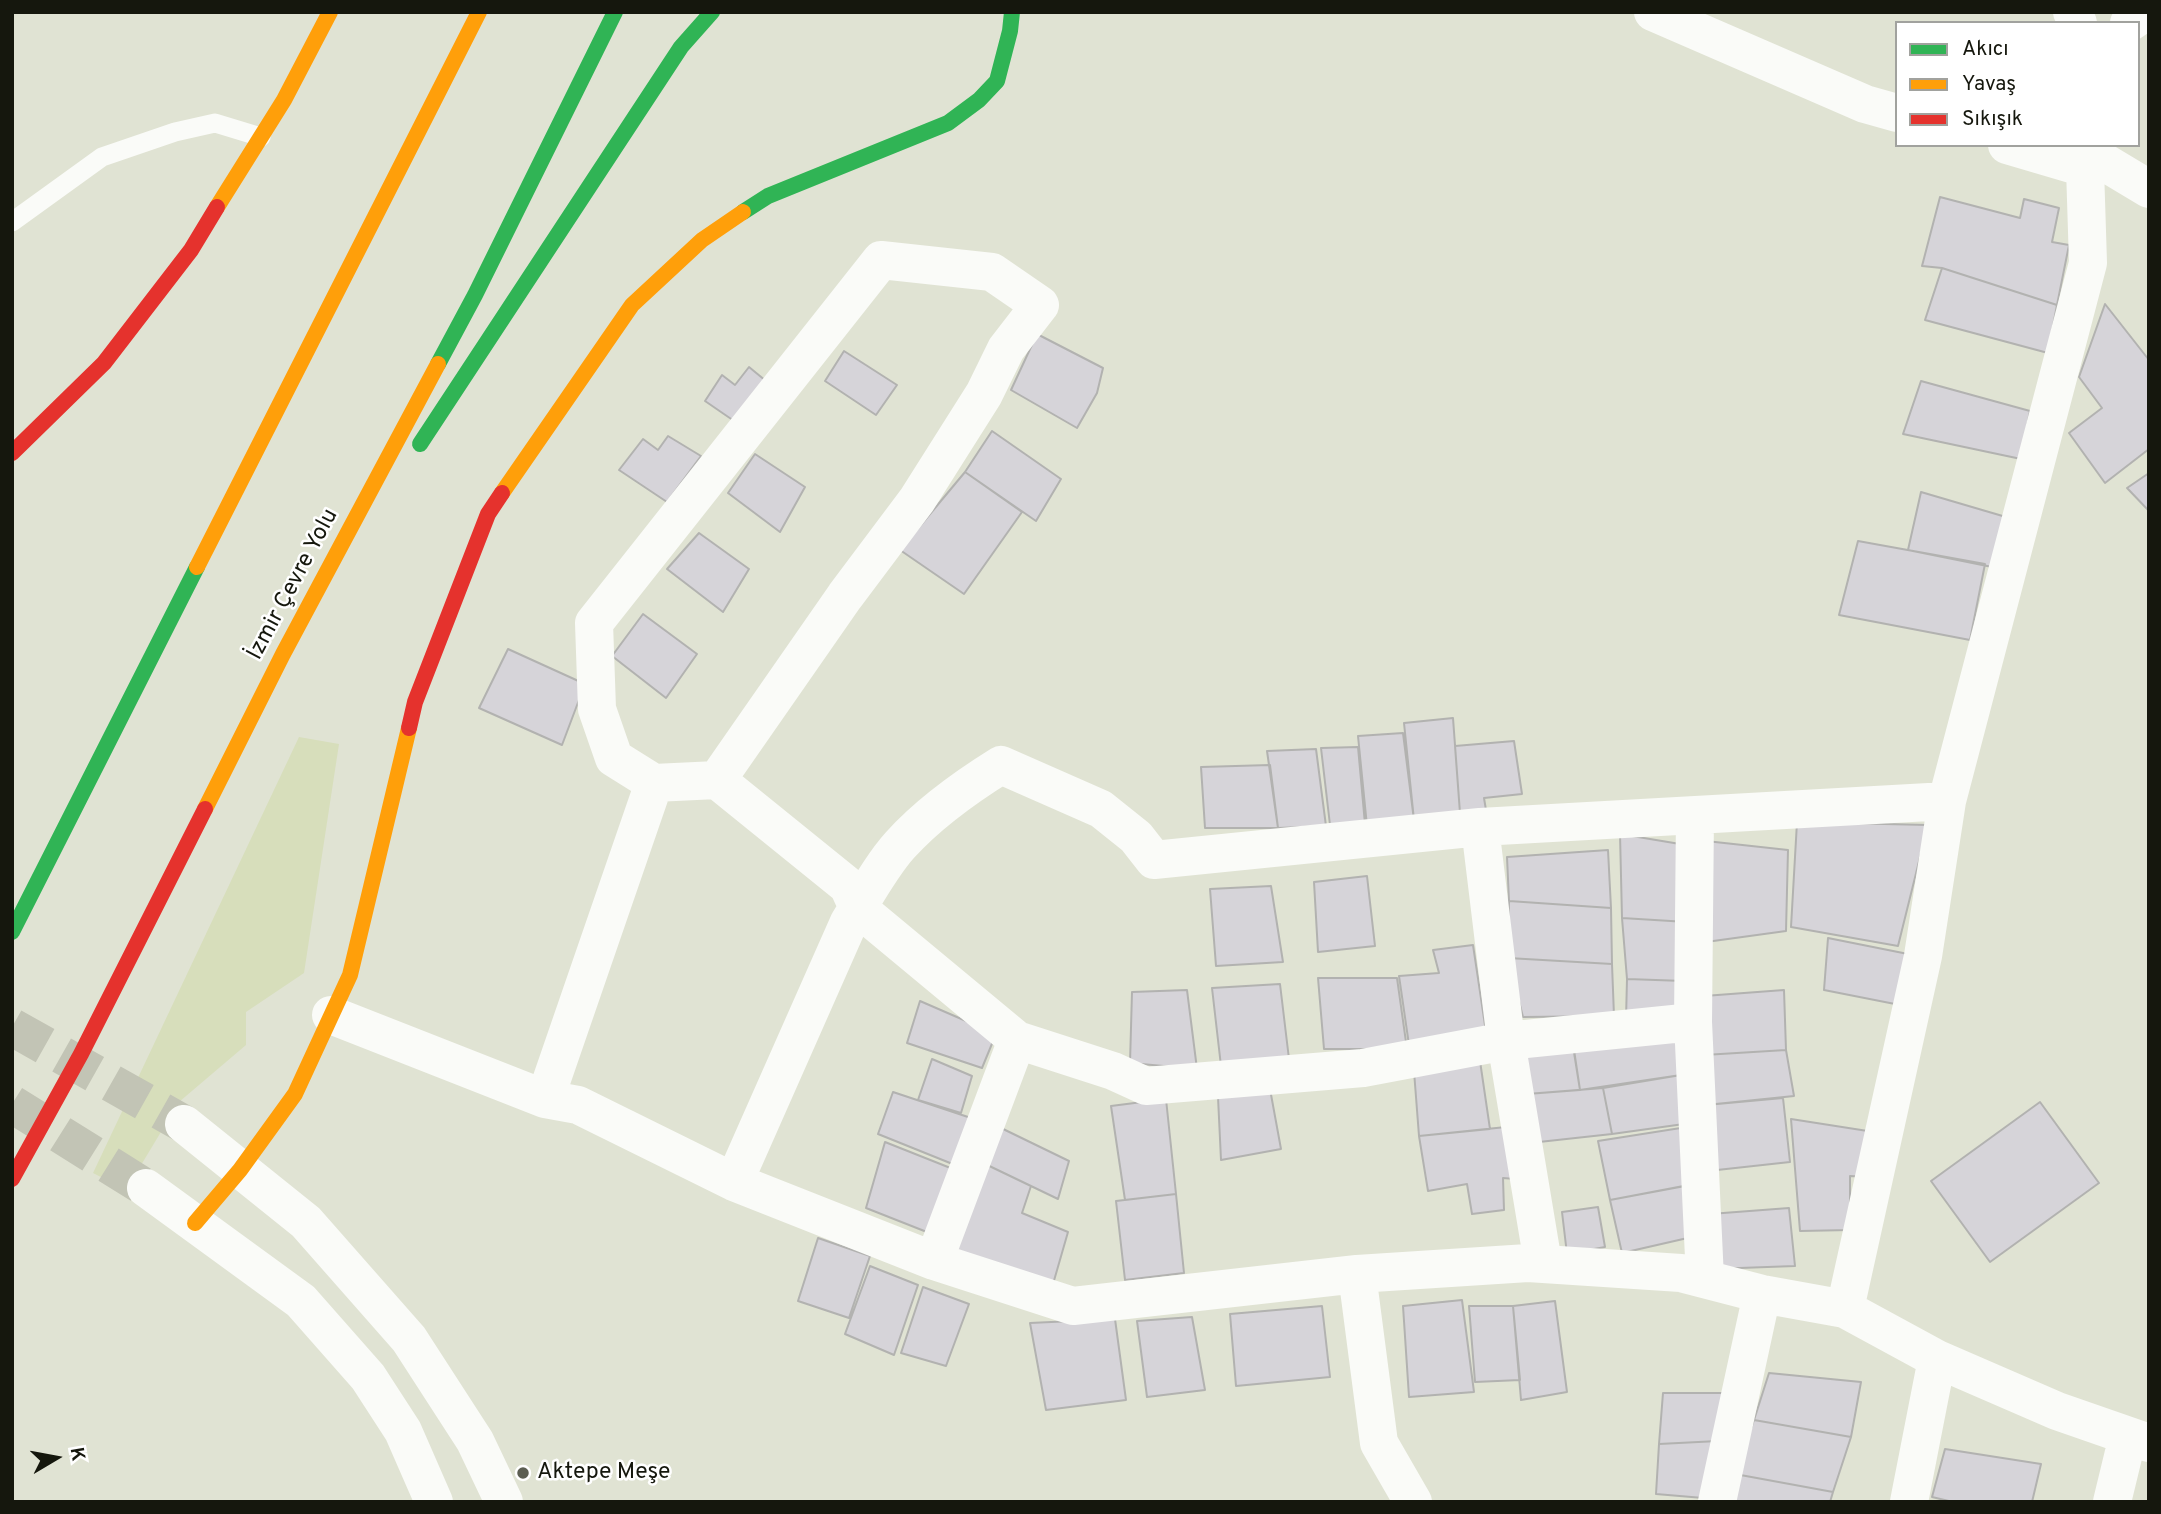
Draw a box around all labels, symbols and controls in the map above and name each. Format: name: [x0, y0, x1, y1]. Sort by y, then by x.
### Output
legend: [1895, 21, 2140, 147]
text: Akıcı: [1962, 36, 2009, 63]
text: Yavaş: [1962, 71, 2016, 98]
text: Sıkışık: [1962, 106, 2023, 133]
street label: İzmir Çevre Yolu: [243, 505, 345, 665]
north arrow: [21, 1423, 91, 1493]
text: K: [64, 1446, 90, 1463]
place label: Aktepe Meşe: [537, 1459, 670, 1487]
marker: Aktepe Meşe: [515, 1465, 531, 1481]

